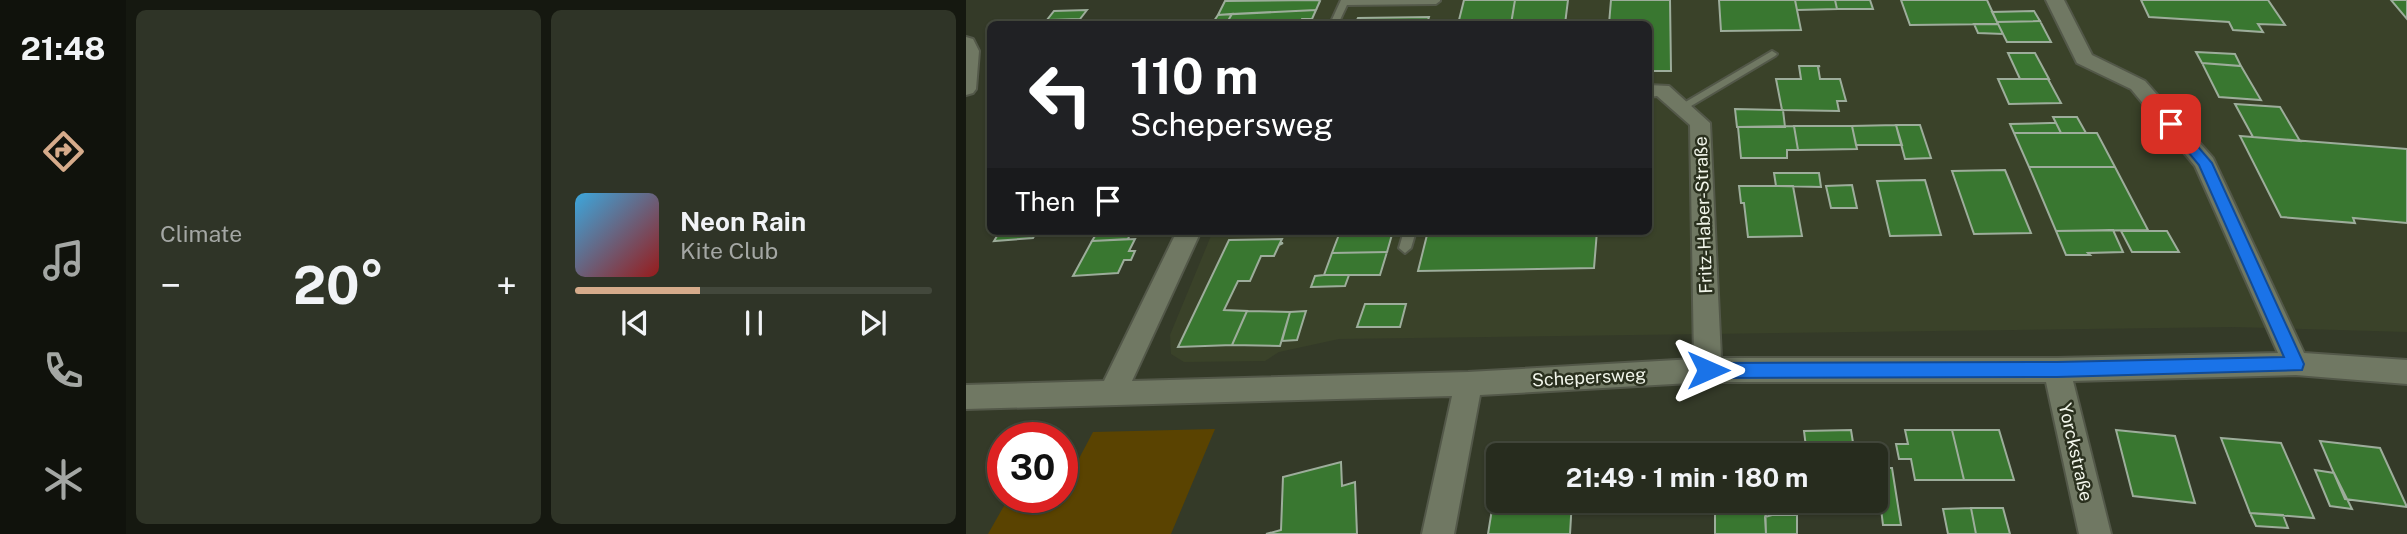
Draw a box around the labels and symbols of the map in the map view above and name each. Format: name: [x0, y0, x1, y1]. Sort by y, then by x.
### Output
pin: [2141, 94, 2201, 154]
street label: Fritz-Haber-Straße: [1690, 136, 1716, 294]
position arrow: [1671, 333, 1745, 407]
street label: Schepersweg: [1531, 364, 1647, 390]
street label: Yorckstraße: [2055, 401, 2097, 503]
speed limit sign: 30: [987, 422, 1078, 513]

